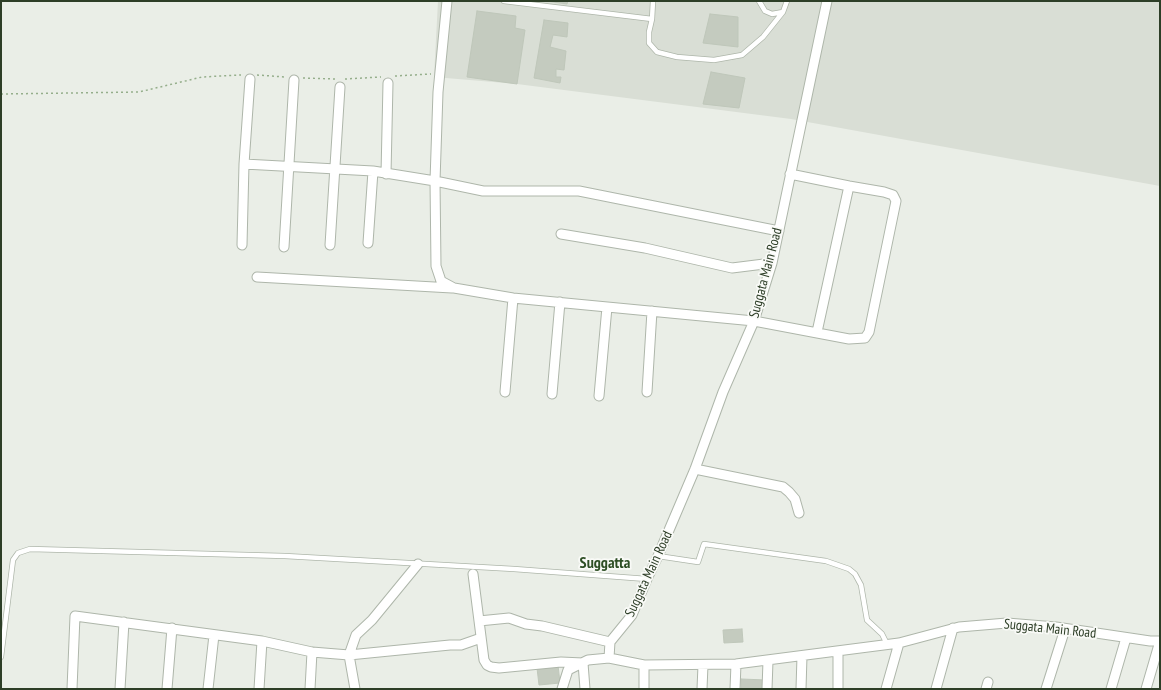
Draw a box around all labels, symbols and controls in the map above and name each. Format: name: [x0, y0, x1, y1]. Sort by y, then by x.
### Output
street label: Suggata Main Road: [746, 226, 786, 320]
street label: Suggata Main Road: [622, 528, 676, 620]
district label: Suggatta: [580, 553, 630, 573]
street label: Suggata Main Road: [1003, 616, 1097, 642]

